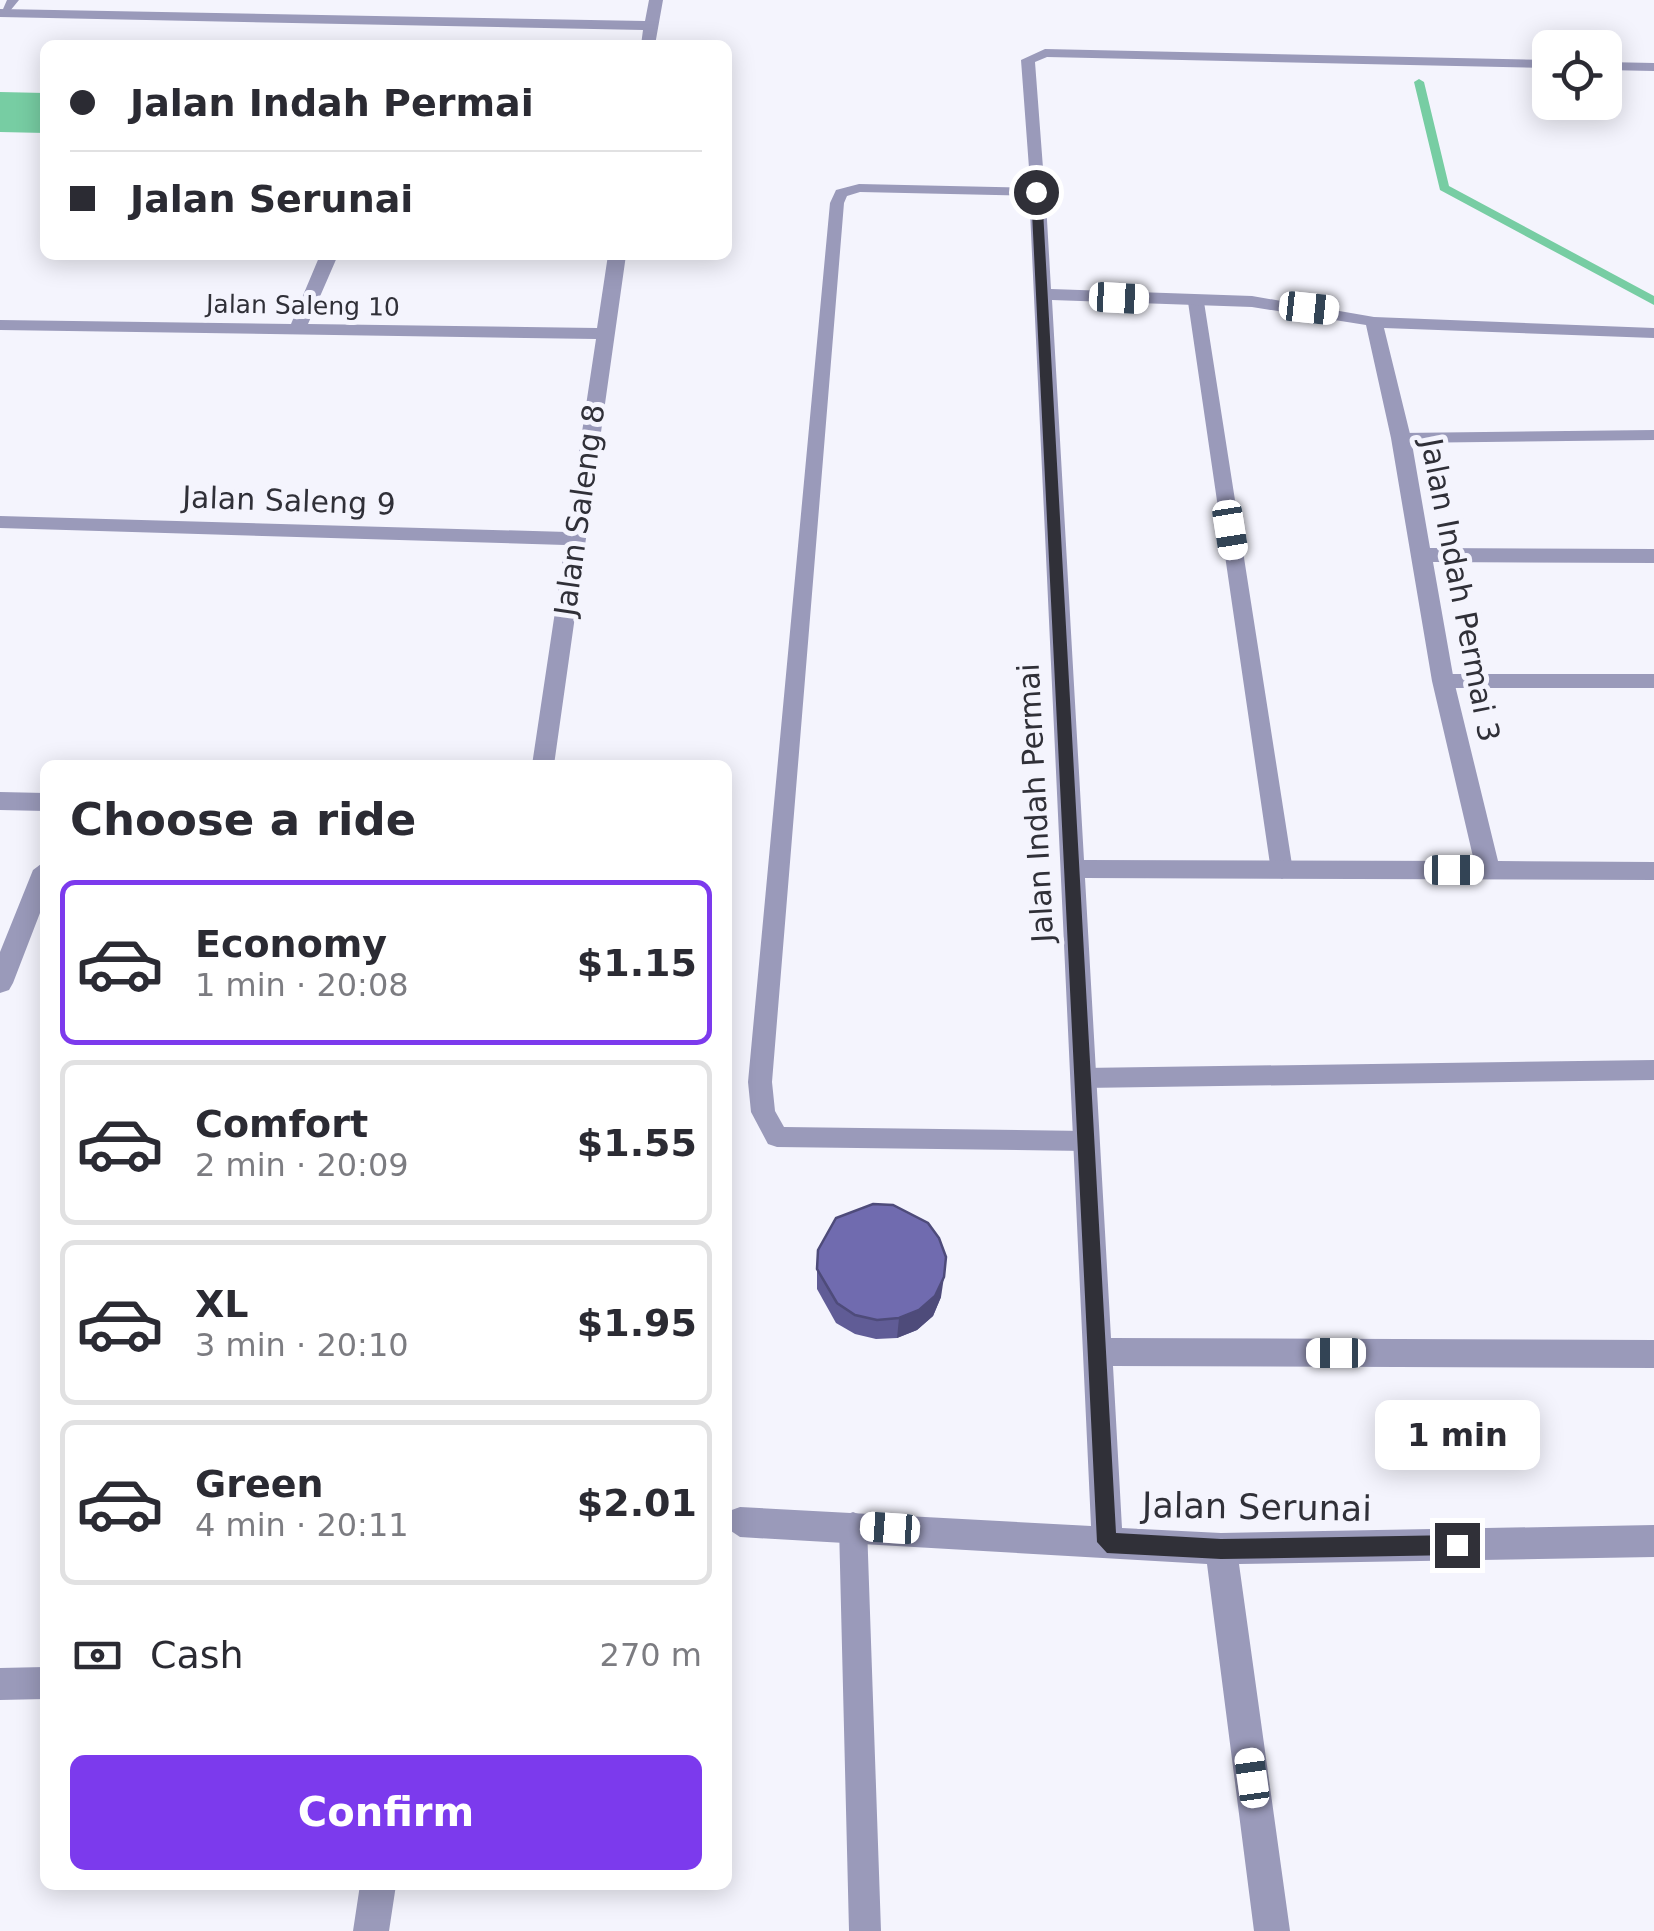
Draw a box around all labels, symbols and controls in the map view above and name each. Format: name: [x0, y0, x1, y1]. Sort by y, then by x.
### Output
map controls: [1532, 30, 1622, 120]
button: locate: [1532, 30, 1622, 120]
text: Jalan Indah Permai: [130, 81, 534, 125]
route start: [1014, 170, 1059, 215]
text: Jalan Serunai: [130, 177, 413, 221]
car: [1088, 281, 1150, 315]
street label: Jalan Saleng 10: [204, 289, 400, 322]
car: [1278, 290, 1340, 326]
street label: Jalan Saleng 8: [547, 402, 612, 620]
street label: Jalan Indah Permai 3: [1414, 433, 1507, 745]
street label: Jalan Saleng 9: [180, 479, 396, 522]
car: [1210, 498, 1250, 562]
street label: Jalan Indah Permai: [1011, 663, 1060, 946]
text: Choose a ride: [70, 793, 416, 846]
car: [1424, 855, 1484, 885]
icon: car: [75, 918, 165, 1008]
text: Economy: [195, 922, 387, 966]
text: $1.15: [577, 941, 697, 985]
text: 1 min · 20:08: [195, 966, 409, 1004]
icon: car: [75, 1098, 165, 1188]
text: Comfort: [195, 1102, 368, 1146]
text: $1.55: [577, 1121, 697, 1165]
text: 2 min · 20:09: [195, 1146, 409, 1184]
icon: car: [75, 1278, 165, 1368]
text: XL: [195, 1282, 249, 1326]
text: $1.95: [577, 1301, 697, 1345]
text: 3 min · 20:10: [195, 1326, 409, 1364]
car: [1306, 1338, 1366, 1368]
callout: 1 min: [1374, 1400, 1540, 1470]
text: 1 min: [1407, 1416, 1508, 1454]
icon: car: [75, 1458, 165, 1548]
text: Green: [195, 1462, 324, 1506]
text: $2.01: [577, 1481, 697, 1525]
street label: Jalan Serunai: [1140, 1485, 1372, 1529]
text: 4 min · 20:11: [195, 1506, 409, 1544]
car: [859, 1511, 921, 1545]
route end: [1435, 1523, 1480, 1568]
icon: cash: [70, 1628, 125, 1683]
text: Cash: [150, 1633, 244, 1677]
text: 270 m: [600, 1636, 702, 1674]
car: [1233, 1746, 1271, 1810]
button: Confirm: [70, 1755, 702, 1870]

